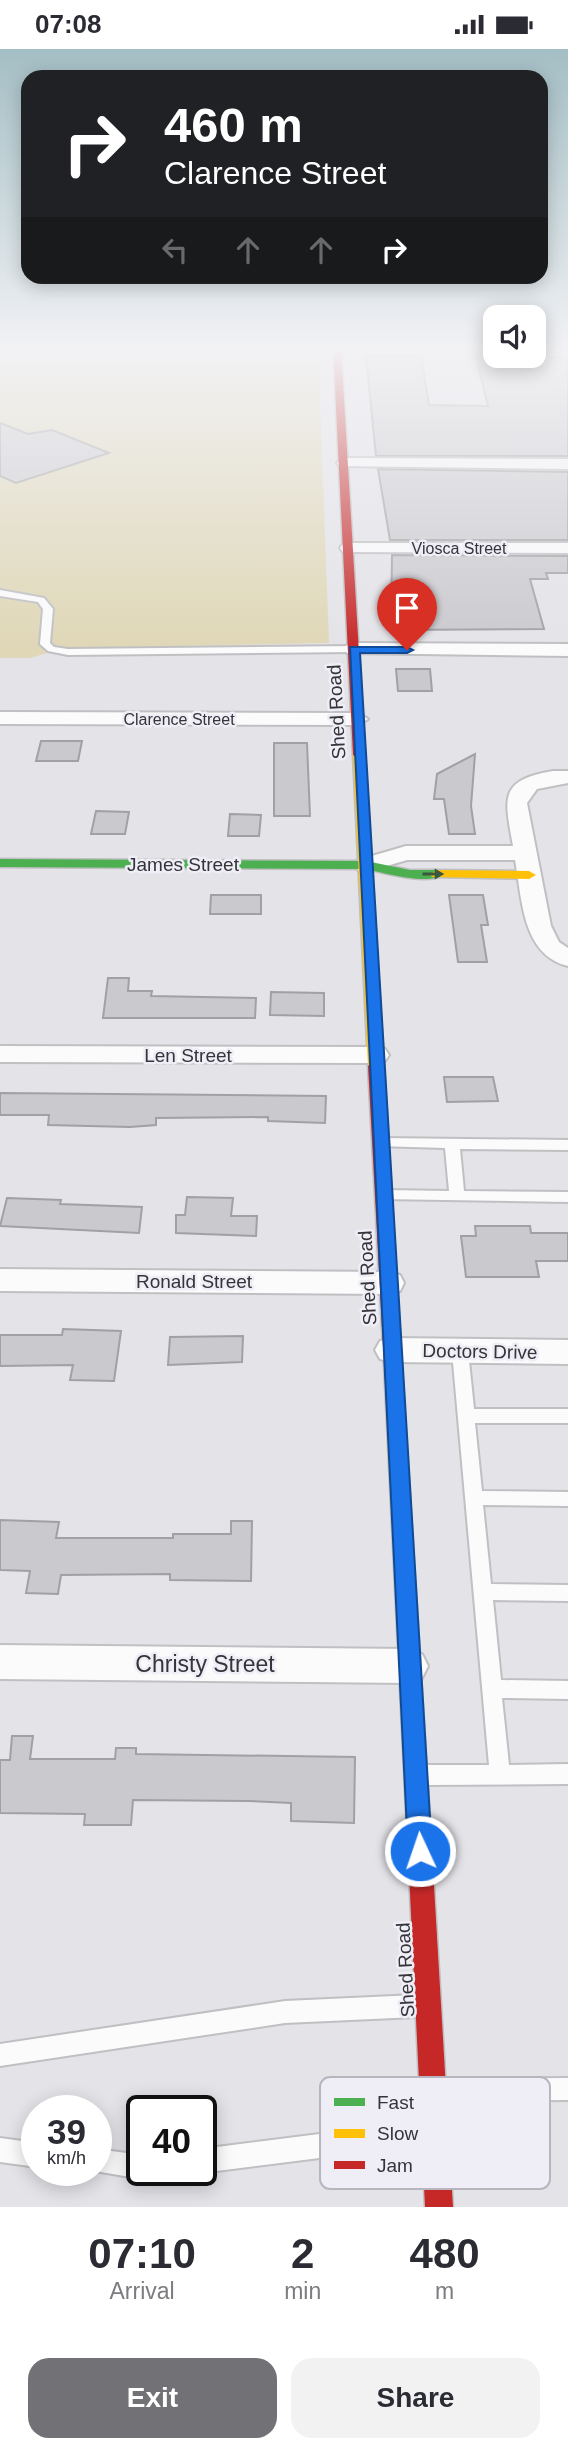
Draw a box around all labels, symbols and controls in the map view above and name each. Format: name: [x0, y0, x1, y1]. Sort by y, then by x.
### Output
text: 07:08: [35, 9, 102, 39]
icon: right: [49, 98, 140, 189]
text: 460 m: [164, 98, 303, 152]
text: Clarence Street: [164, 155, 386, 191]
icon: left: [156, 231, 194, 269]
icon: ahead: [229, 231, 267, 269]
icon: ahead: [302, 231, 340, 269]
icon: right: [375, 231, 413, 269]
map controls: [483, 305, 546, 368]
button: sound: [483, 305, 546, 368]
street label: Viosca Street: [412, 540, 507, 557]
pin: [377, 578, 437, 650]
icon: arrive: [388, 589, 426, 627]
street label: Shed Road: [324, 664, 349, 760]
street label: Clarence Street: [123, 711, 235, 728]
street label: James Street: [127, 854, 240, 875]
one-way arrow: [422, 868, 444, 880]
street label: Len Street: [144, 1045, 233, 1066]
street label: Shed Road: [355, 1230, 380, 1326]
street label: Ronald Street: [136, 1271, 253, 1292]
street label: Doctors Drive: [422, 1340, 538, 1363]
street label: Christy Street: [135, 1651, 275, 1677]
position arrow: [383, 1814, 457, 1888]
street label: Shed Road: [393, 1922, 418, 2018]
legend: [320, 2077, 550, 2189]
text: Fast: [377, 2092, 415, 2113]
speed limit sign: 40: [126, 2095, 217, 2186]
text: 39: [47, 2112, 86, 2151]
text: Slow: [377, 2123, 418, 2144]
text: km/h: [47, 2148, 86, 2168]
text: Jam: [377, 2155, 413, 2176]
text: 07:10: [88, 2230, 196, 2277]
text: 2: [291, 2230, 314, 2277]
text: 480: [410, 2230, 480, 2277]
text: Arrival: [109, 2278, 175, 2304]
text: min: [284, 2278, 321, 2304]
text: m: [435, 2278, 454, 2304]
button: Exit: [28, 2358, 277, 2438]
button: Share: [291, 2358, 540, 2438]

